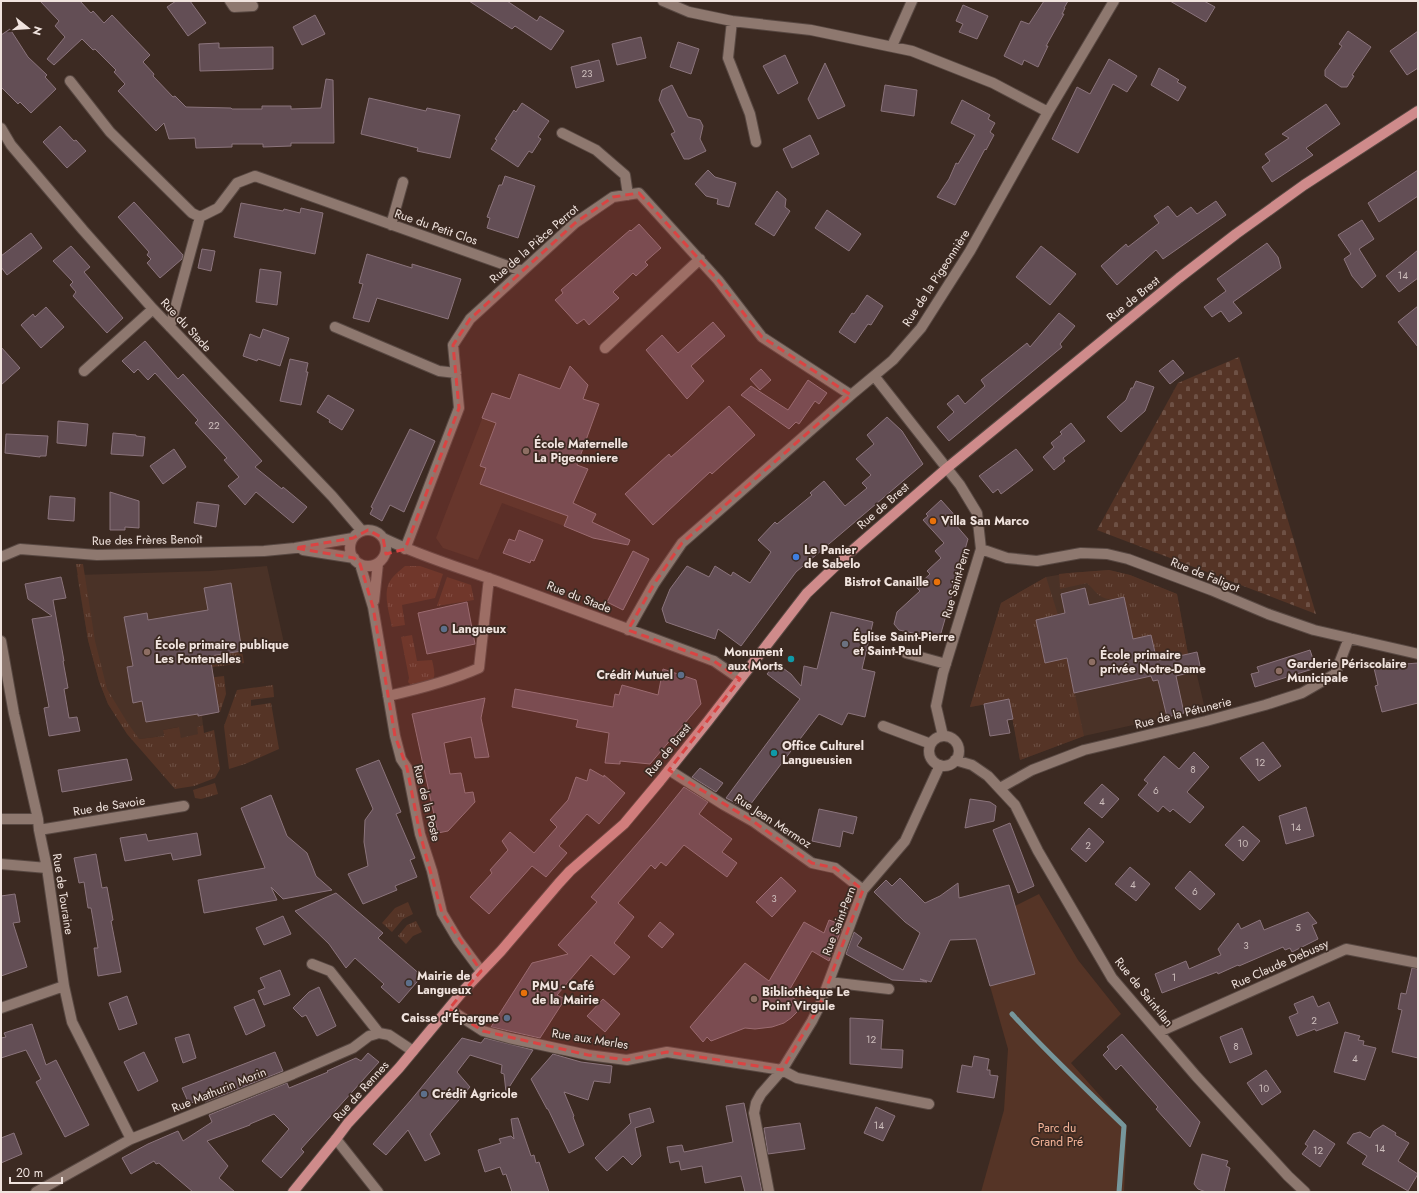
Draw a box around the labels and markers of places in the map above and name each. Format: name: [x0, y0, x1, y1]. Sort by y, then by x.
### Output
place label: École Maternelle La Pigeonniere: [534, 435, 628, 467]
marker: École Maternelle La Pigeonniere: [521, 446, 531, 456]
place label: Villa San Marco: [940, 512, 1029, 530]
marker: Villa San Marco: [928, 516, 938, 526]
place label: Le Panier de Sabelo: [804, 541, 860, 573]
marker: Le Panier de Sabelo: [791, 552, 801, 562]
place label: Bistrot Canaille: [844, 573, 929, 591]
marker: Bistrot Canaille: [932, 577, 942, 587]
place label: Langueux: [452, 620, 507, 638]
marker: Langueux: [439, 624, 449, 634]
place label: Église Saint-Pierre et Saint-Paul: [853, 628, 955, 660]
place label: École primaire publique Les Fontenelles: [155, 636, 289, 668]
marker: Église Saint-Pierre et Saint-Paul: [840, 639, 850, 649]
place label: Monument aux Morts: [724, 643, 784, 675]
place label: École primaire privée Notre-Dame: [1100, 646, 1206, 678]
marker: École primaire publique Les Fontenelles: [142, 647, 152, 657]
marker: Monument aux Morts: [786, 654, 796, 664]
place label: Garderie Périscolaire Municipale: [1287, 655, 1407, 687]
marker: École primaire privée Notre-Dame: [1087, 657, 1097, 667]
place label: Crédit Mutuel: [596, 666, 673, 684]
marker: Garderie Périscolaire Municipale: [1274, 666, 1284, 676]
marker: Crédit Mutuel: [676, 670, 686, 680]
place label: Office Culturel Langueusien: [782, 737, 864, 769]
marker: Office Culturel Langueusien: [769, 748, 779, 758]
place label: Mairie de Langueux: [417, 967, 472, 999]
place label: PMU - Café de la Mairie: [532, 977, 599, 1009]
marker: Mairie de Langueux: [404, 978, 414, 988]
place label: Bibliothèque Le Point Virgule: [762, 983, 850, 1015]
marker: PMU - Café de la Mairie: [519, 988, 529, 998]
marker: Bibliothèque Le Point Virgule: [749, 994, 759, 1004]
place label: Caisse d'Épargne: [401, 1009, 499, 1027]
marker: Caisse d'Épargne: [502, 1013, 512, 1023]
place label: Crédit Agricole: [432, 1085, 518, 1103]
marker: Crédit Agricole: [419, 1089, 429, 1099]

